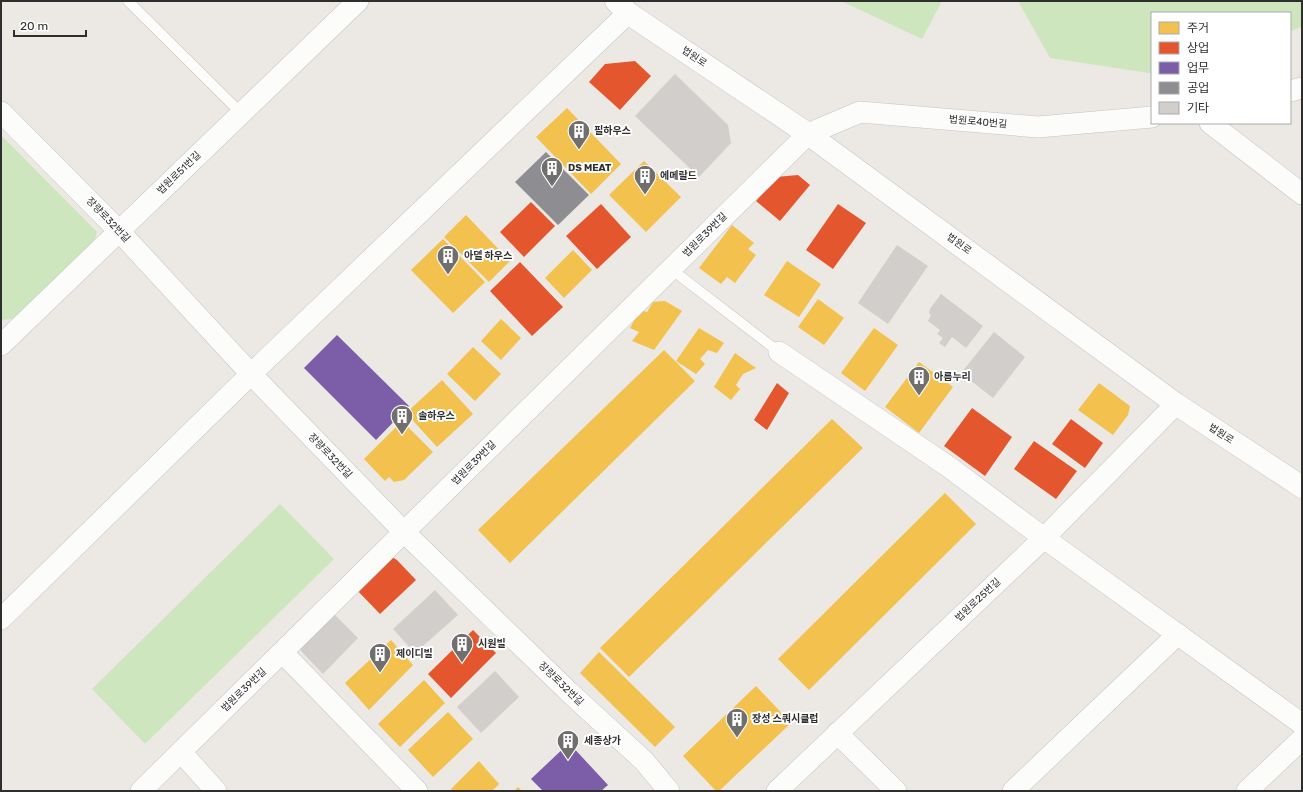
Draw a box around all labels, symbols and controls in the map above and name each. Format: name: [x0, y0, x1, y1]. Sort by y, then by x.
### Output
scale bar: [14, 12, 86, 38]
legend: [1151, 12, 1291, 124]
text: 20 m: [20, 19, 48, 33]
text: 주거: [1187, 21, 1209, 35]
text: 상업: [1187, 41, 1209, 55]
street label: 법원로: [679, 44, 709, 70]
text: 업무: [1187, 61, 1209, 75]
text: 공업: [1187, 81, 1209, 95]
text: 기타: [1187, 101, 1209, 115]
street label: 법원로40번길: [948, 113, 1008, 131]
building icon: 필하우스: [566, 118, 592, 151]
place label: 필하우스: [594, 125, 631, 137]
street label: 법원로51번길: [155, 149, 203, 197]
building icon: DS MEAT: [539, 155, 565, 188]
place label: DS MEAT: [568, 162, 612, 174]
building icon: 에메랄드: [632, 163, 658, 196]
place label: 에메랄드: [660, 170, 697, 182]
street label: 장량로32번길: [84, 195, 132, 245]
street label: 법원로39번길: [680, 210, 730, 260]
street label: 법원로: [944, 231, 974, 257]
building icon: 아델 하우스: [435, 243, 461, 276]
place label: 아델 하우스: [464, 250, 512, 262]
building icon: 아름누리: [906, 364, 932, 397]
place label: 아름누리: [934, 371, 971, 383]
building icon: 솔하우스: [389, 403, 415, 436]
place label: 솔하우스: [418, 410, 455, 422]
street label: 법원로: [1206, 421, 1236, 447]
street label: 장량로32번길: [306, 431, 354, 481]
street label: 법원로39번길: [449, 438, 499, 488]
street label: 법원로25번길: [953, 576, 1003, 624]
building icon: 시원빌: [449, 631, 475, 664]
place label: 시원빌: [478, 638, 506, 650]
building icon: 제이디빌: [367, 641, 393, 674]
place label: 제이디빌: [396, 648, 433, 660]
street label: 장량로32번길: [536, 660, 586, 708]
street label: 법원로39번길: [219, 666, 269, 714]
building icon: 장성 스쿼시클럽: [724, 706, 750, 739]
place label: 장성 스쿼시클럽: [752, 713, 819, 725]
building icon: 세종상가: [555, 728, 581, 761]
place label: 세종상가: [584, 735, 622, 747]

